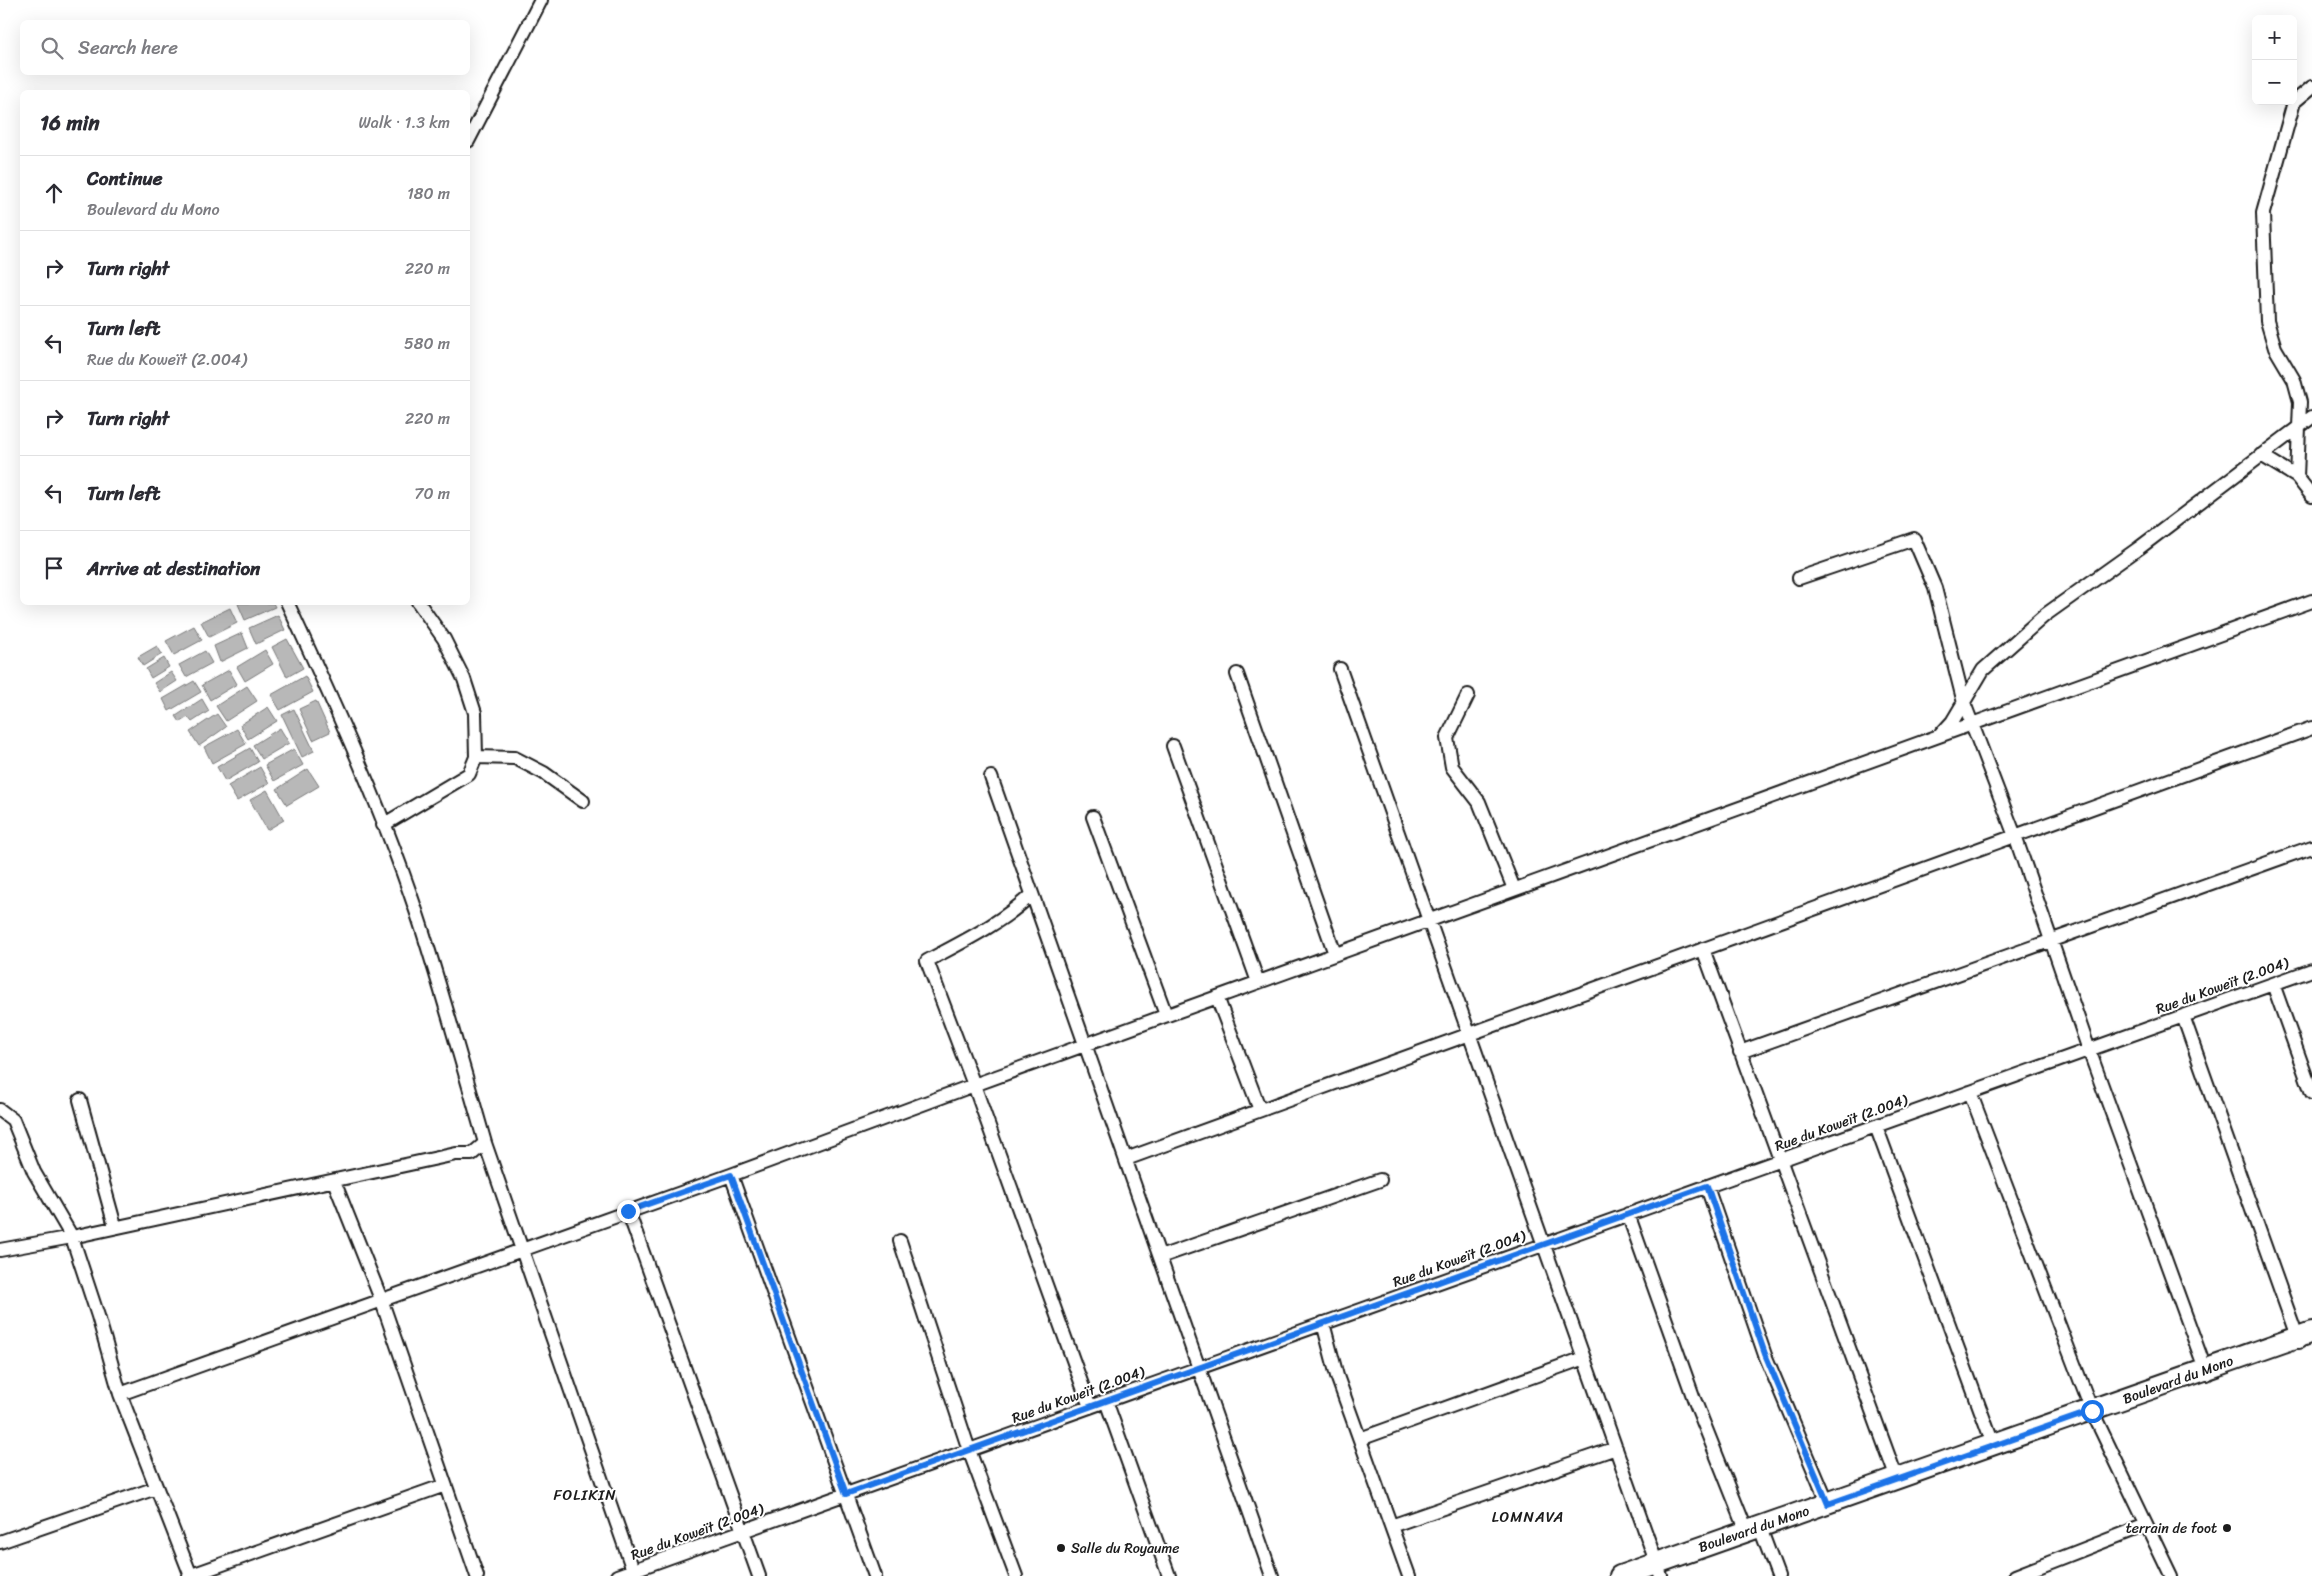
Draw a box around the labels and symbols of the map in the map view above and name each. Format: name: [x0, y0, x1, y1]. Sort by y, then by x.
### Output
street label: Rue du Koweït (2.004): [2152, 950, 2293, 1022]
street label: Rue du Koweït (2.004): [1771, 1087, 1912, 1159]
route end: [617, 1200, 640, 1223]
street label: Rue du Koweït (2.004): [1389, 1223, 1530, 1295]
street label: Boulevard du Mono: [2119, 1348, 2237, 1412]
street label: Rue du Koweït (2.004): [1008, 1359, 1149, 1431]
route start: [2081, 1400, 2104, 1423]
district label: FOLIKIN: [553, 1482, 617, 1508]
street label: Rue du Koweït (2.004): [627, 1496, 768, 1568]
street label: Boulevard du Mono: [1695, 1498, 1813, 1560]
district label: LOMNAVA: [1492, 1504, 1564, 1530]
place label: terrain de foot: [2126, 1516, 2217, 1541]
marker: terrain de foot: [2221, 1522, 2233, 1534]
place label: Salle du Royaume: [1071, 1536, 1180, 1561]
marker: Salle du Royaume: [1055, 1542, 1067, 1554]

